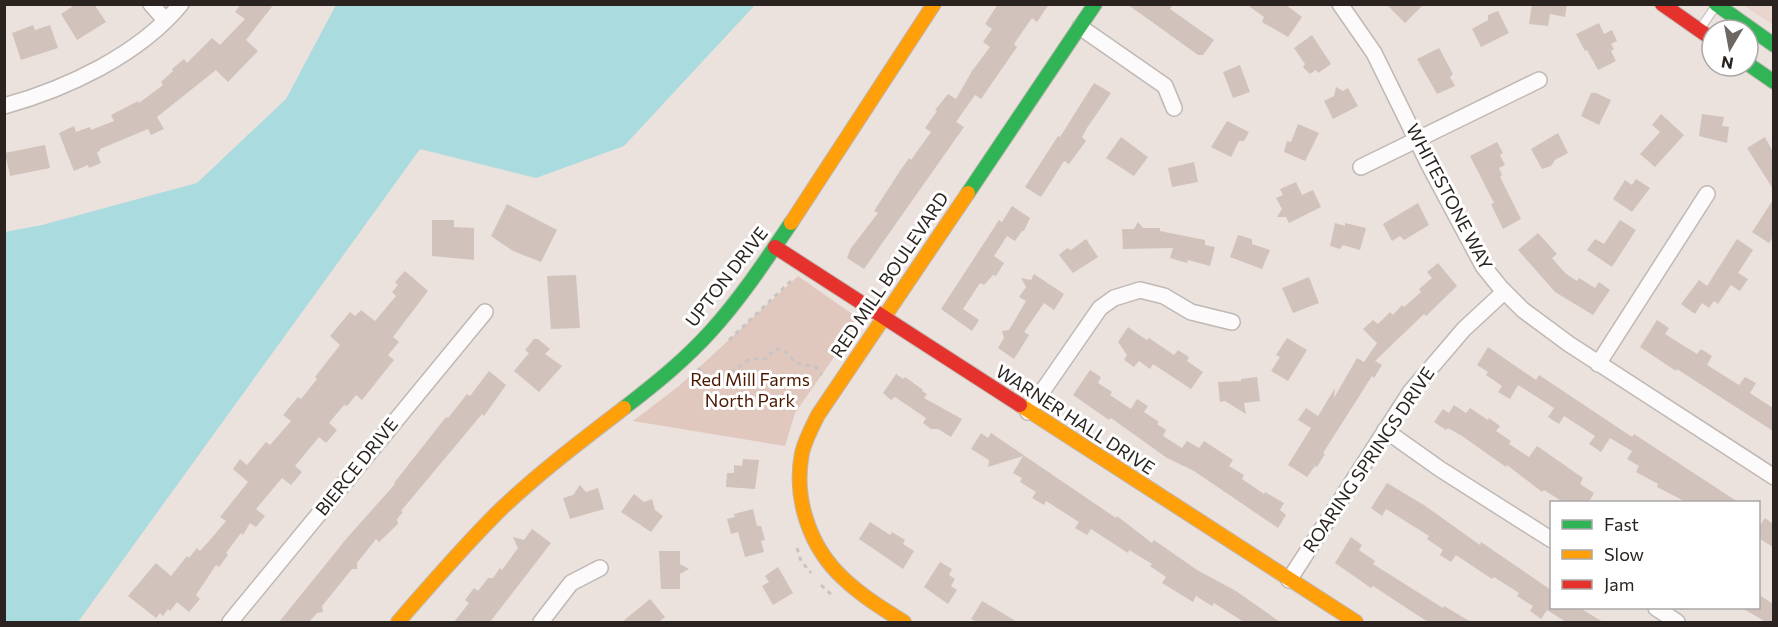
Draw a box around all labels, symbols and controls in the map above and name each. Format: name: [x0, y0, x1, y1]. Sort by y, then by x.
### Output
north arrow: [1700, 18, 1760, 78]
text: N: [1720, 53, 1735, 74]
street label: WHITESTONE WAY: [1402, 120, 1498, 274]
street label: RED MILL BOULEVARD: [826, 187, 953, 361]
street label: UPTON DRIVE: [680, 222, 772, 331]
street label: WARNER HALL DRIVE: [992, 360, 1159, 479]
street label: ROARING SPRINGS DRIVE: [1298, 363, 1438, 556]
park label: Red Mill Farms North Park: [690, 368, 810, 411]
street label: BIERCE DRIVE: [310, 413, 402, 520]
legend: [1550, 501, 1760, 609]
text: Fast: [1604, 513, 1639, 535]
text: Slow: [1604, 543, 1644, 565]
text: Jam: [1604, 573, 1634, 595]

